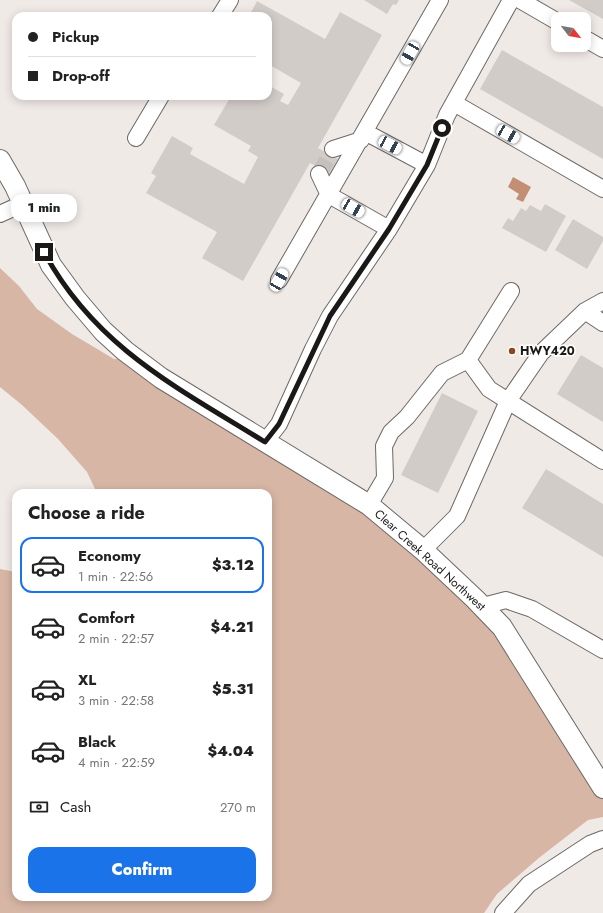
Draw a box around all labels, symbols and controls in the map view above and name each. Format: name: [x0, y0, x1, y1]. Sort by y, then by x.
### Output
north arrow: [551, 12, 591, 52]
map controls: [551, 12, 591, 52]
text: Pickup: [52, 26, 99, 48]
car: [399, 40, 421, 66]
text: Drop-off: [52, 65, 110, 87]
route start: [433, 119, 451, 137]
car: [495, 123, 521, 145]
car: [377, 134, 403, 156]
callout: 1 min: [11, 194, 77, 222]
car: [340, 197, 366, 219]
text: 1 min: [28, 198, 60, 217]
route end: [35, 243, 53, 261]
car: [268, 267, 290, 293]
place label: HWY420: [520, 342, 575, 360]
marker: HWY420: [507, 346, 517, 356]
text: Choose a ride: [28, 500, 145, 526]
street label: Clear Creek Road Northwest: [370, 505, 490, 615]
text: Economy: [78, 545, 141, 567]
icon: car: [30, 547, 66, 583]
text: $3.12: [212, 554, 254, 576]
text: 1 min · 22:56: [78, 567, 153, 586]
text: Comfort: [78, 607, 135, 629]
icon: car: [30, 609, 66, 645]
text: $4.21: [210, 616, 254, 638]
text: 2 min · 22:57: [78, 629, 154, 648]
text: XL: [78, 669, 96, 691]
icon: car: [30, 671, 66, 707]
text: $5.31: [212, 678, 254, 700]
text: 3 min · 22:58: [78, 691, 154, 710]
text: Black: [78, 731, 116, 753]
icon: car: [30, 733, 66, 769]
text: $4.04: [207, 740, 254, 762]
text: 4 min · 22:59: [78, 753, 155, 772]
icon: cash: [28, 796, 50, 818]
text: Cash: [60, 796, 91, 818]
text: 270 m: [220, 798, 256, 817]
button: Confirm: [28, 847, 256, 893]

